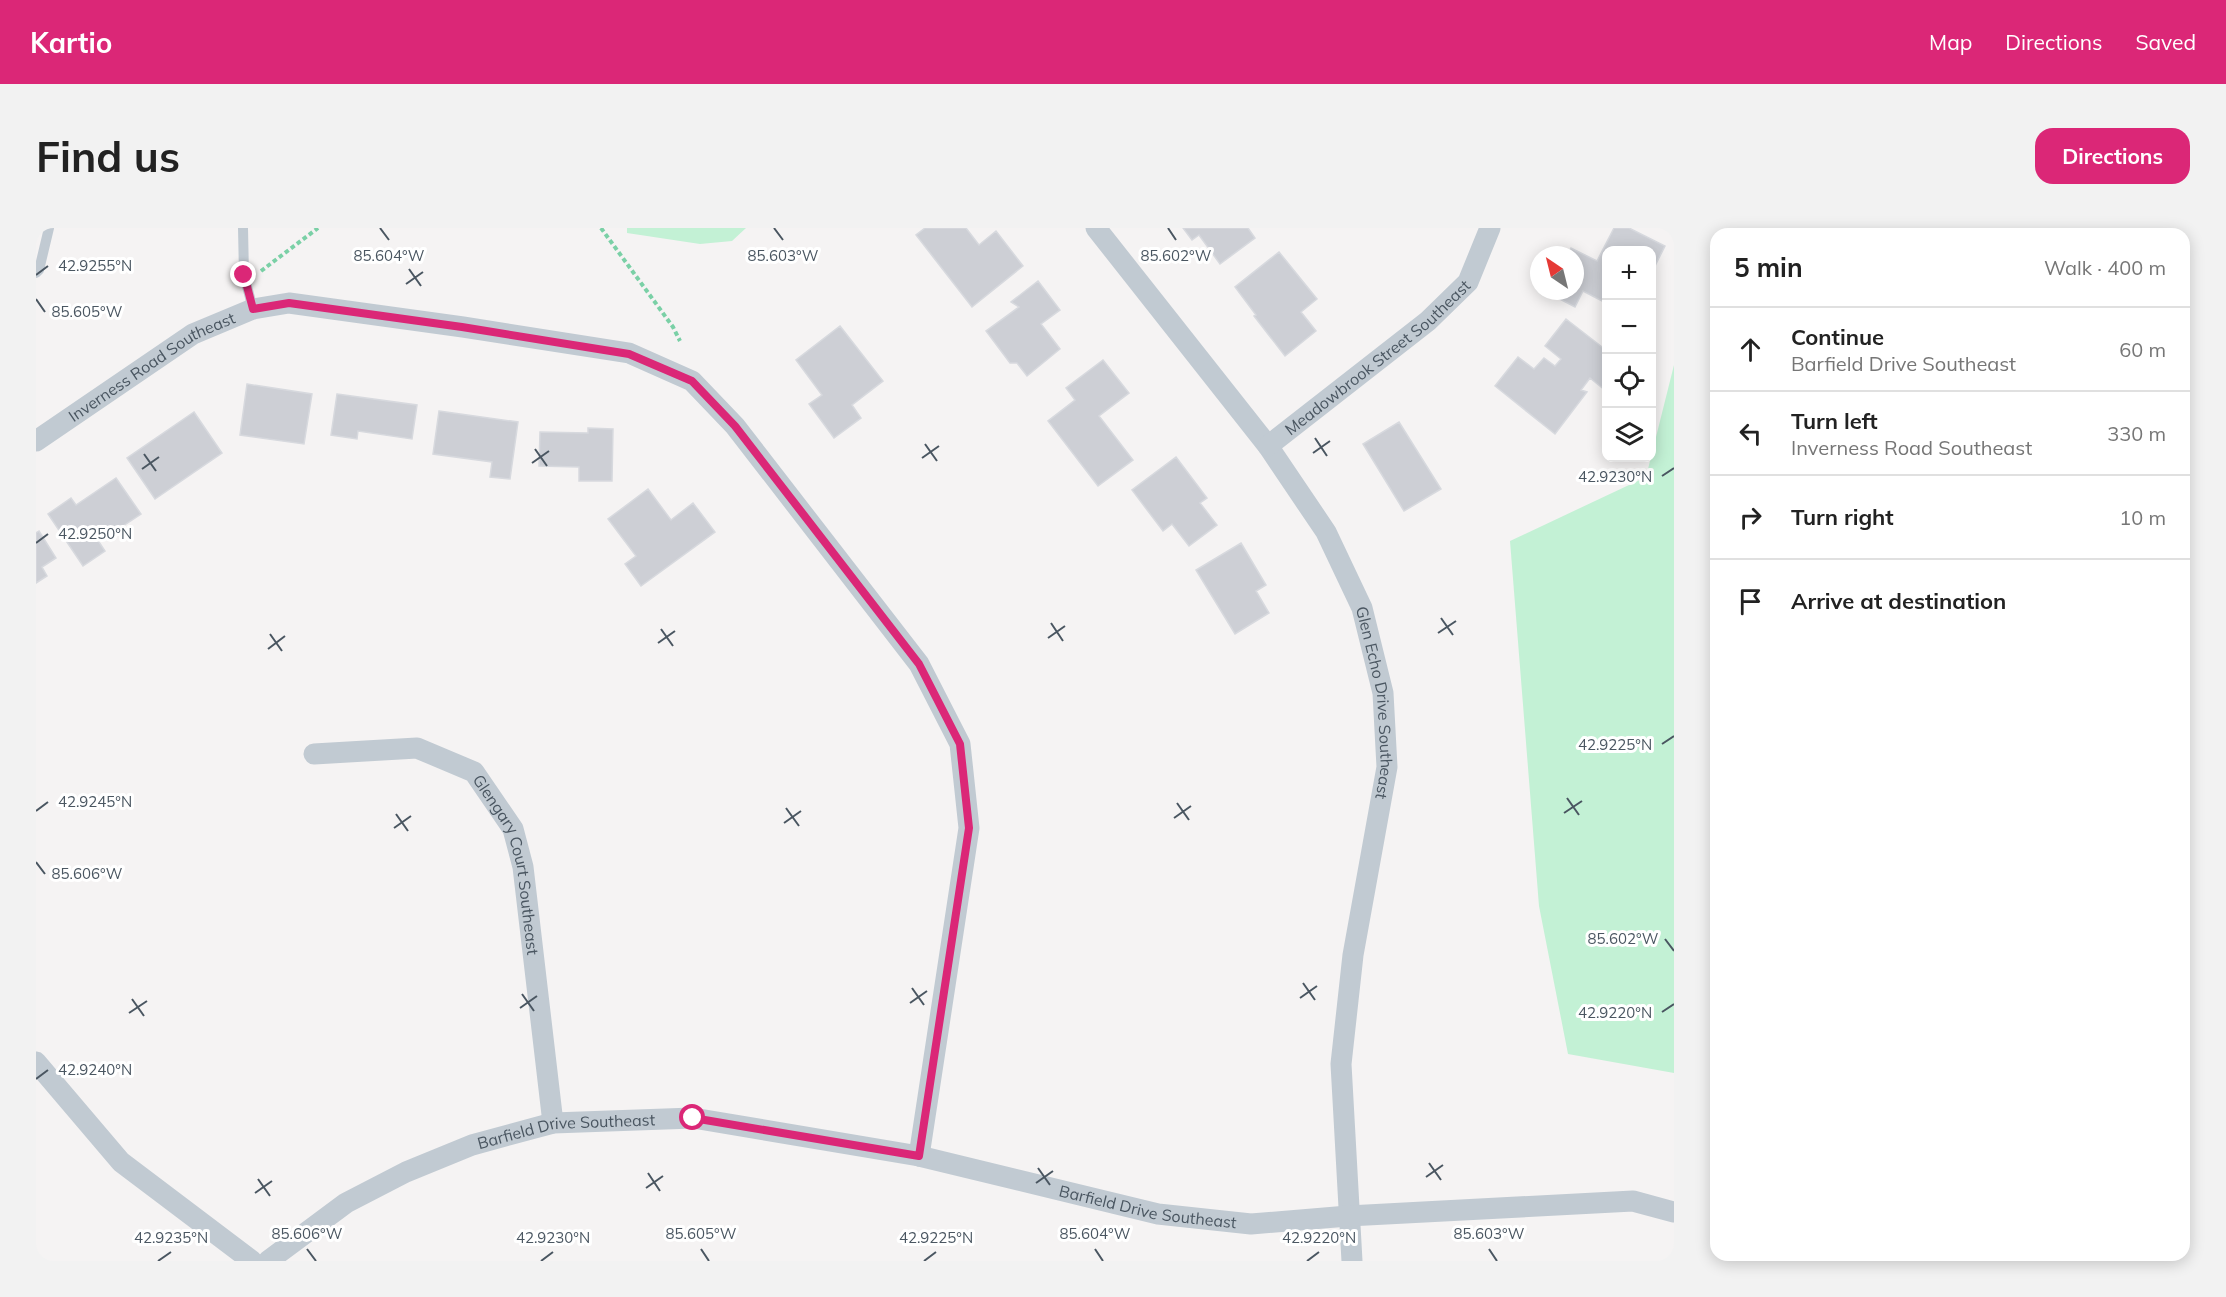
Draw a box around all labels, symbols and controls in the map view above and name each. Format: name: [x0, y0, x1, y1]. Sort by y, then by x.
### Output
text: Kartio: [30, 25, 112, 60]
text: Map: [1929, 29, 1972, 55]
text: Directions: [2005, 29, 2102, 55]
text: Saved: [2135, 29, 2196, 55]
button: Directions: [2035, 128, 2190, 184]
text: Find us: [36, 130, 180, 183]
text: 85.604°W: [354, 246, 425, 265]
text: 85.603°W: [748, 246, 819, 265]
text: 85.602°W: [1141, 246, 1212, 265]
north arrow: [1530, 246, 1584, 300]
map controls: [1602, 246, 1656, 462]
button: +: [1602, 246, 1656, 300]
text: 5 min: [1734, 251, 1803, 284]
text: Walk · 400 m: [2044, 255, 2166, 280]
text: 42.9255°N: [58, 256, 132, 275]
route end: [230, 261, 256, 287]
street label: Meadowbrook Street Southeast: [1281, 275, 1475, 439]
button: −: [1602, 300, 1656, 354]
text: 85.605°W: [52, 302, 123, 321]
street label: Inverness Road Southeast: [65, 307, 238, 426]
text: Continue: [1791, 323, 1884, 351]
icon: ahead: [1734, 333, 1767, 366]
text: 60 m: [2119, 337, 2166, 362]
text: Barfield Drive Southeast: [1791, 351, 2016, 376]
button: locate: [1602, 354, 1656, 408]
text: Turn left: [1791, 407, 1878, 435]
button: layers: [1602, 408, 1656, 462]
icon: left: [1734, 417, 1767, 450]
text: 330 m: [2107, 421, 2166, 446]
text: Inverness Road Southeast: [1791, 435, 2032, 460]
text: 42.9230°N: [1578, 467, 1652, 486]
icon: right: [1734, 501, 1767, 534]
text: Turn right: [1791, 503, 1894, 531]
text: 10 m: [2119, 505, 2166, 530]
text: 42.9250°N: [58, 524, 132, 543]
icon: arrive: [1734, 585, 1767, 618]
text: Arrive at destination: [1791, 587, 2006, 615]
street label: Glen Echo Drive Southeast: [1352, 604, 1397, 801]
text: 42.9225°N: [1578, 735, 1652, 754]
street label: Glengary Court Southeast: [469, 771, 543, 956]
text: 42.9245°N: [58, 792, 132, 811]
text: 85.606°W: [52, 864, 123, 883]
text: 85.602°W: [1588, 929, 1659, 948]
text: 42.9220°N: [1578, 1003, 1652, 1022]
text: 42.9240°N: [58, 1060, 132, 1079]
route start: [679, 1104, 705, 1130]
street label: Barfield Drive Southeast: [475, 1109, 656, 1153]
street label: Barfield Drive Southeast: [1057, 1180, 1238, 1232]
text: 85.606°W: [272, 1224, 343, 1243]
text: 85.605°W: [666, 1224, 737, 1243]
text: 85.604°W: [1060, 1224, 1131, 1243]
text: 85.603°W: [1454, 1224, 1525, 1243]
text: 42.9235°N: [134, 1228, 208, 1247]
text: 42.9230°N: [516, 1228, 590, 1247]
text: 42.9225°N: [899, 1228, 973, 1247]
text: 42.9220°N: [1282, 1228, 1356, 1247]

